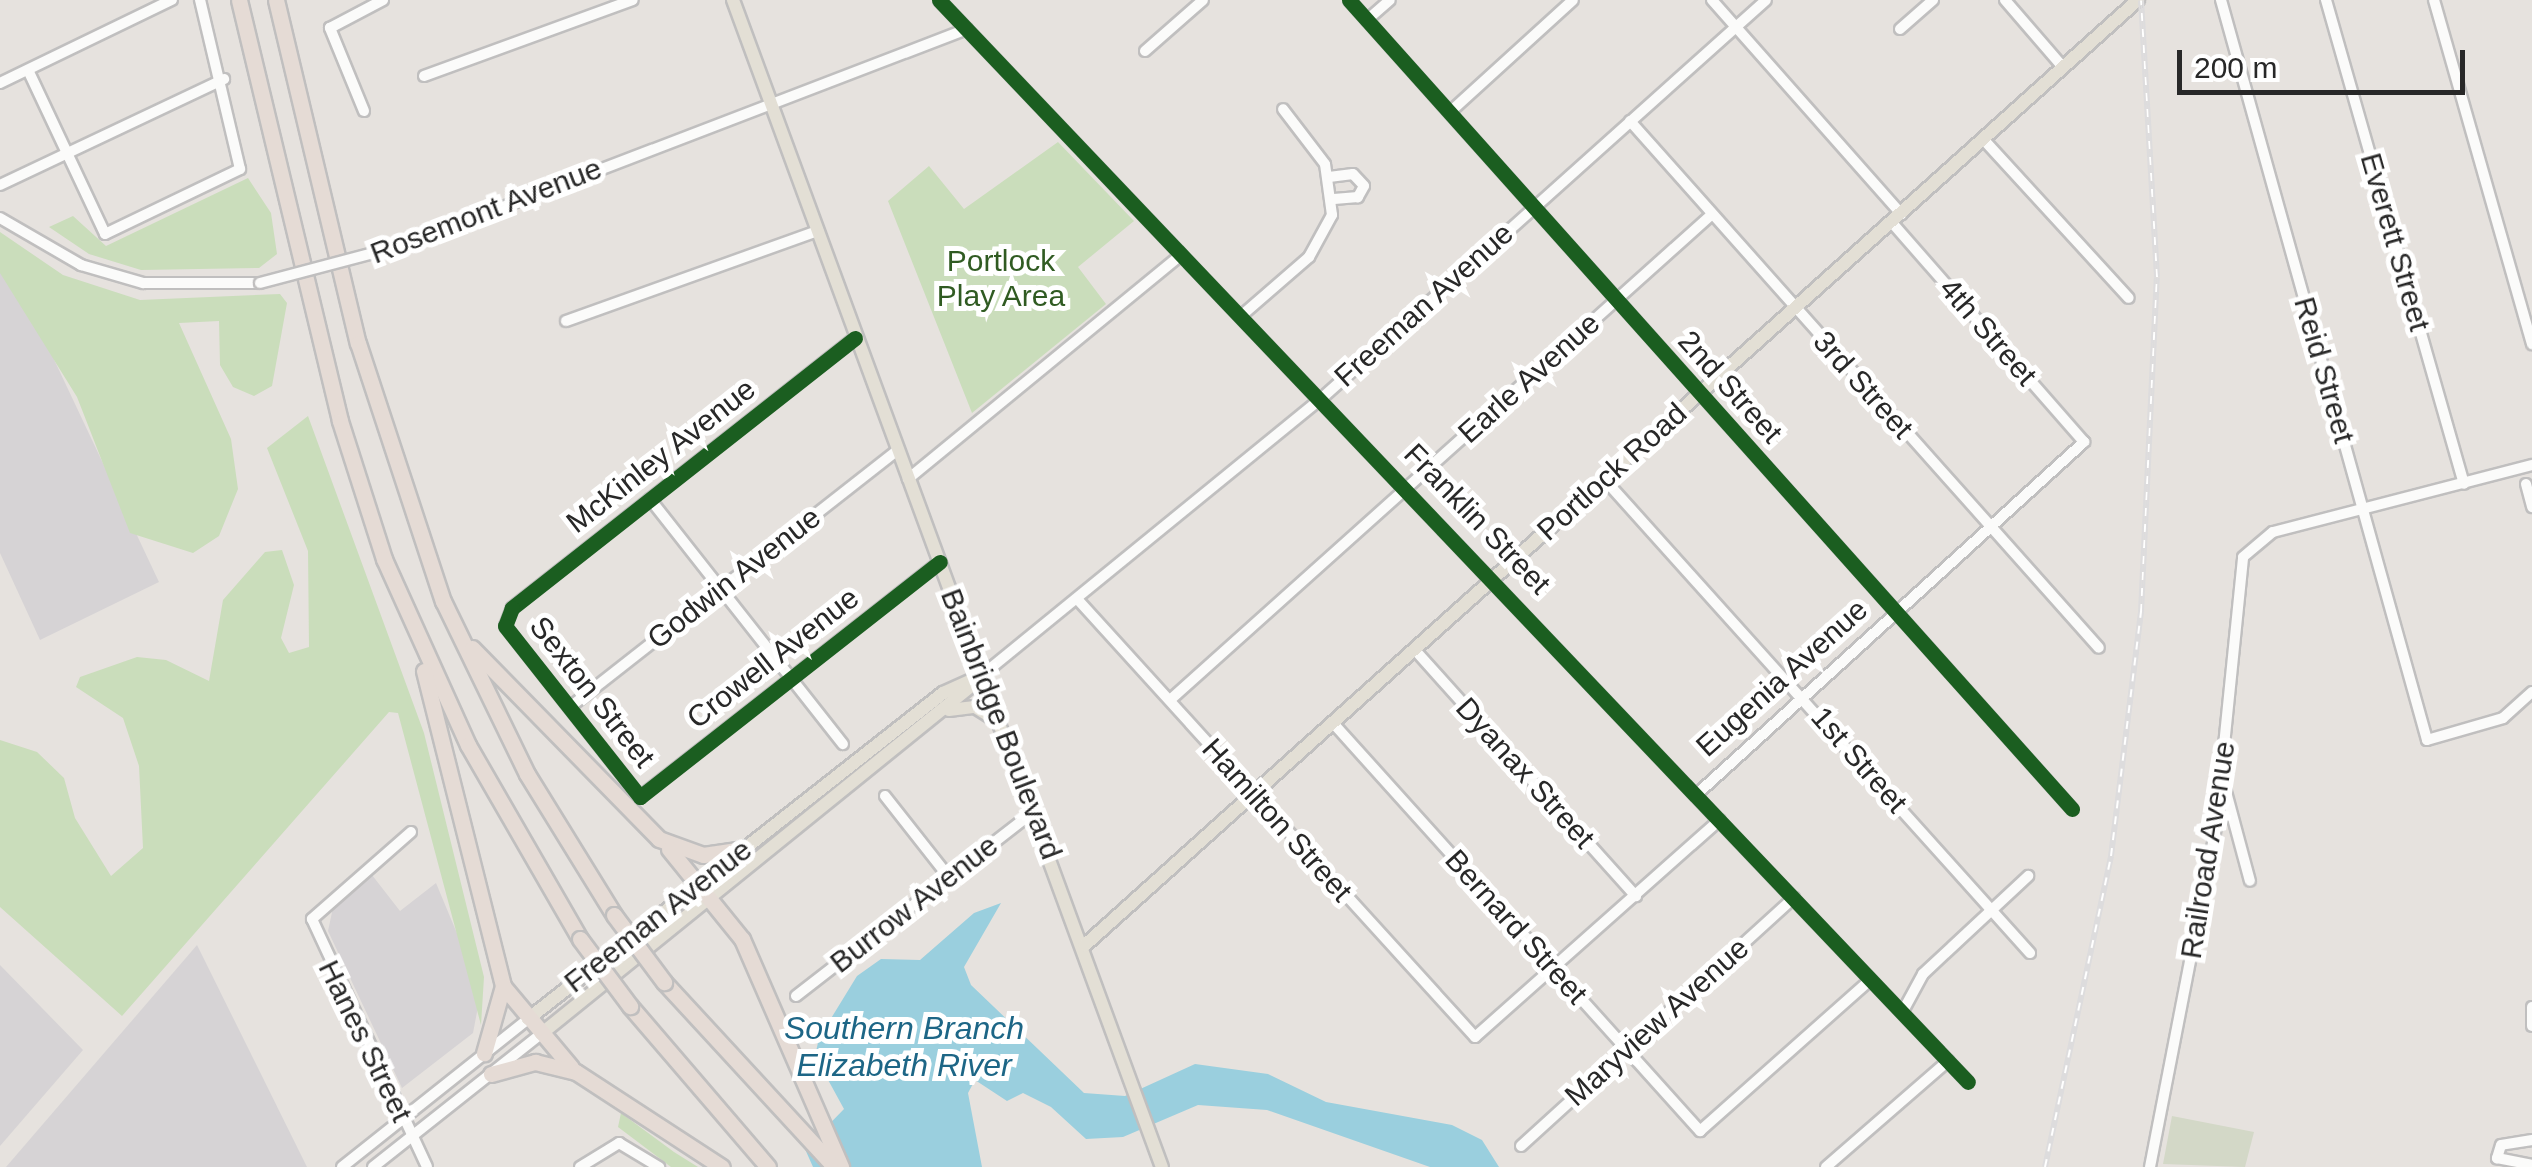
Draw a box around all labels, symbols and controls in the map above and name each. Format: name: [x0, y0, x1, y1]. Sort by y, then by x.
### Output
scale bar: [2182, 30, 2470, 92]
text: 200 m: [2194, 51, 2277, 84]
street label: Everett Street: [2352, 149, 2438, 335]
street label: Rosemont Avenue: [365, 150, 607, 272]
street label: Freeman Avenue: [1327, 215, 1521, 395]
park label: Portlock Play Area: [936, 243, 1066, 314]
street label: 4th Street: [1932, 271, 2044, 393]
street label: Reid Street: [2286, 293, 2362, 447]
street label: Earle Avenue: [1450, 305, 1608, 451]
street label: 2nd Street: [1670, 324, 1790, 450]
street label: 3rd Street: [1806, 324, 1920, 446]
street label: McKinley Avenue: [559, 371, 763, 541]
street label: Portlock Road: [1530, 396, 1694, 548]
street label: Franklin Street: [1396, 436, 1558, 602]
street label: Godwin Avenue: [640, 499, 828, 657]
street label: Crowell Avenue: [679, 579, 867, 737]
street label: Bainbridge Boulevard: [933, 584, 1069, 864]
street label: Eugenia Avenue: [1688, 591, 1876, 765]
street label: Sexton Street: [522, 609, 662, 775]
street label: Dyanax Street: [1448, 690, 1602, 856]
street label: 1st Street: [1803, 700, 1915, 820]
street label: Hamilton Street: [1194, 731, 1360, 909]
street label: Railroad Avenue: [2173, 738, 2243, 962]
street label: Burrow Avenue: [822, 827, 1006, 981]
street label: Freeman Avenue: [556, 831, 760, 1001]
street label: Bernard Street: [1437, 842, 1595, 1012]
street label: Maryview Avenue: [1557, 930, 1757, 1114]
street label: Hanes Street: [310, 954, 420, 1128]
water label: Southern Branch Elizabeth River: [784, 1010, 1024, 1085]

